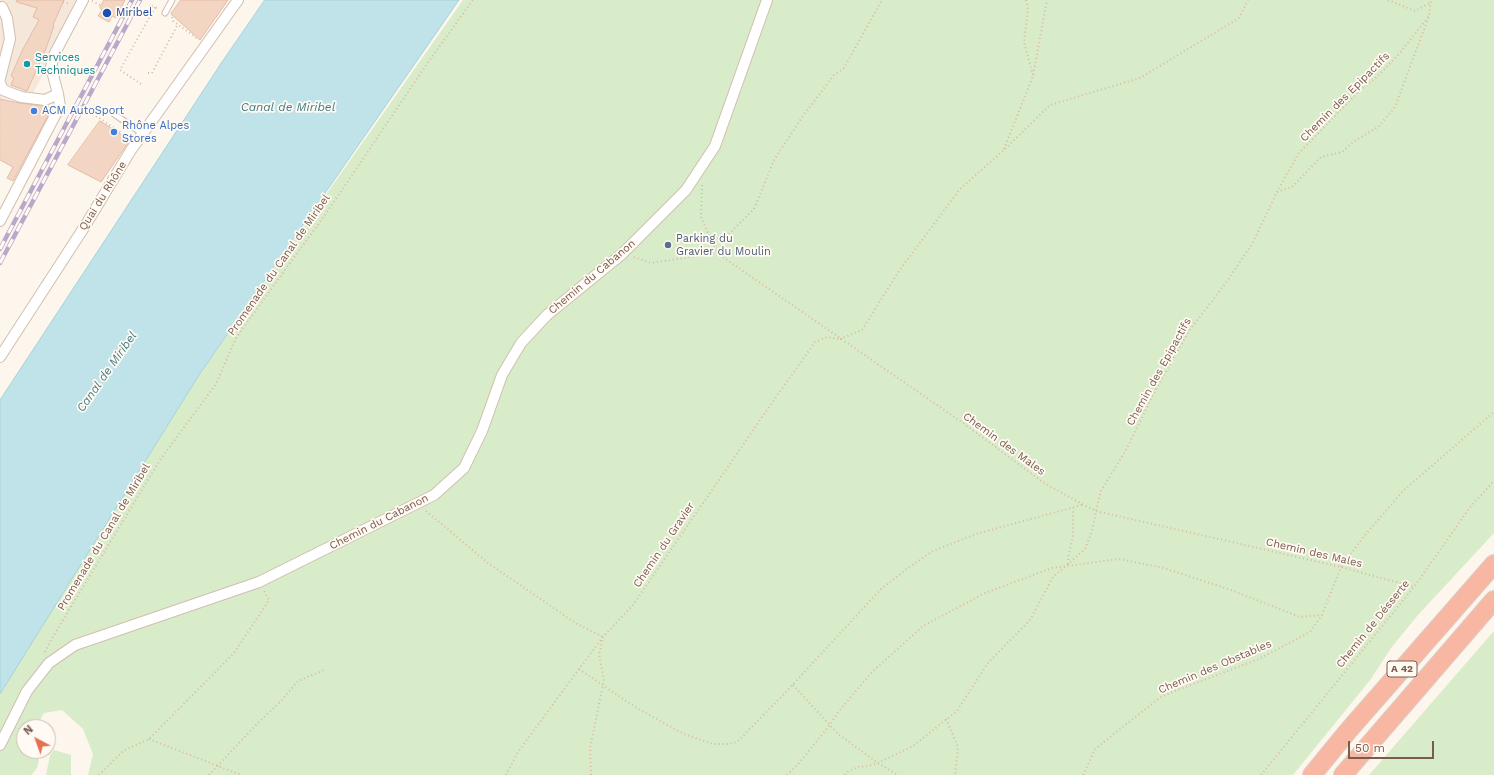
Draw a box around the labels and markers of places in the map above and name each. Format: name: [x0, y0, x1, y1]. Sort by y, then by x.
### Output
place label: Miribel: [116, 6, 152, 20]
marker: Miribel: [101, 7, 113, 19]
place label: Services Techniques: [35, 51, 95, 77]
marker: Services Techniques: [22, 59, 32, 69]
place label: ACM AutoSport: [42, 104, 124, 118]
marker: ACM AutoSport: [29, 106, 39, 116]
place label: Rhône Alpes Stores: [122, 119, 189, 145]
marker: Rhône Alpes Stores: [109, 127, 119, 137]
place label: Parking du Gravier du Moulin: [676, 232, 771, 258]
marker: Parking du Gravier du Moulin: [663, 240, 673, 250]

